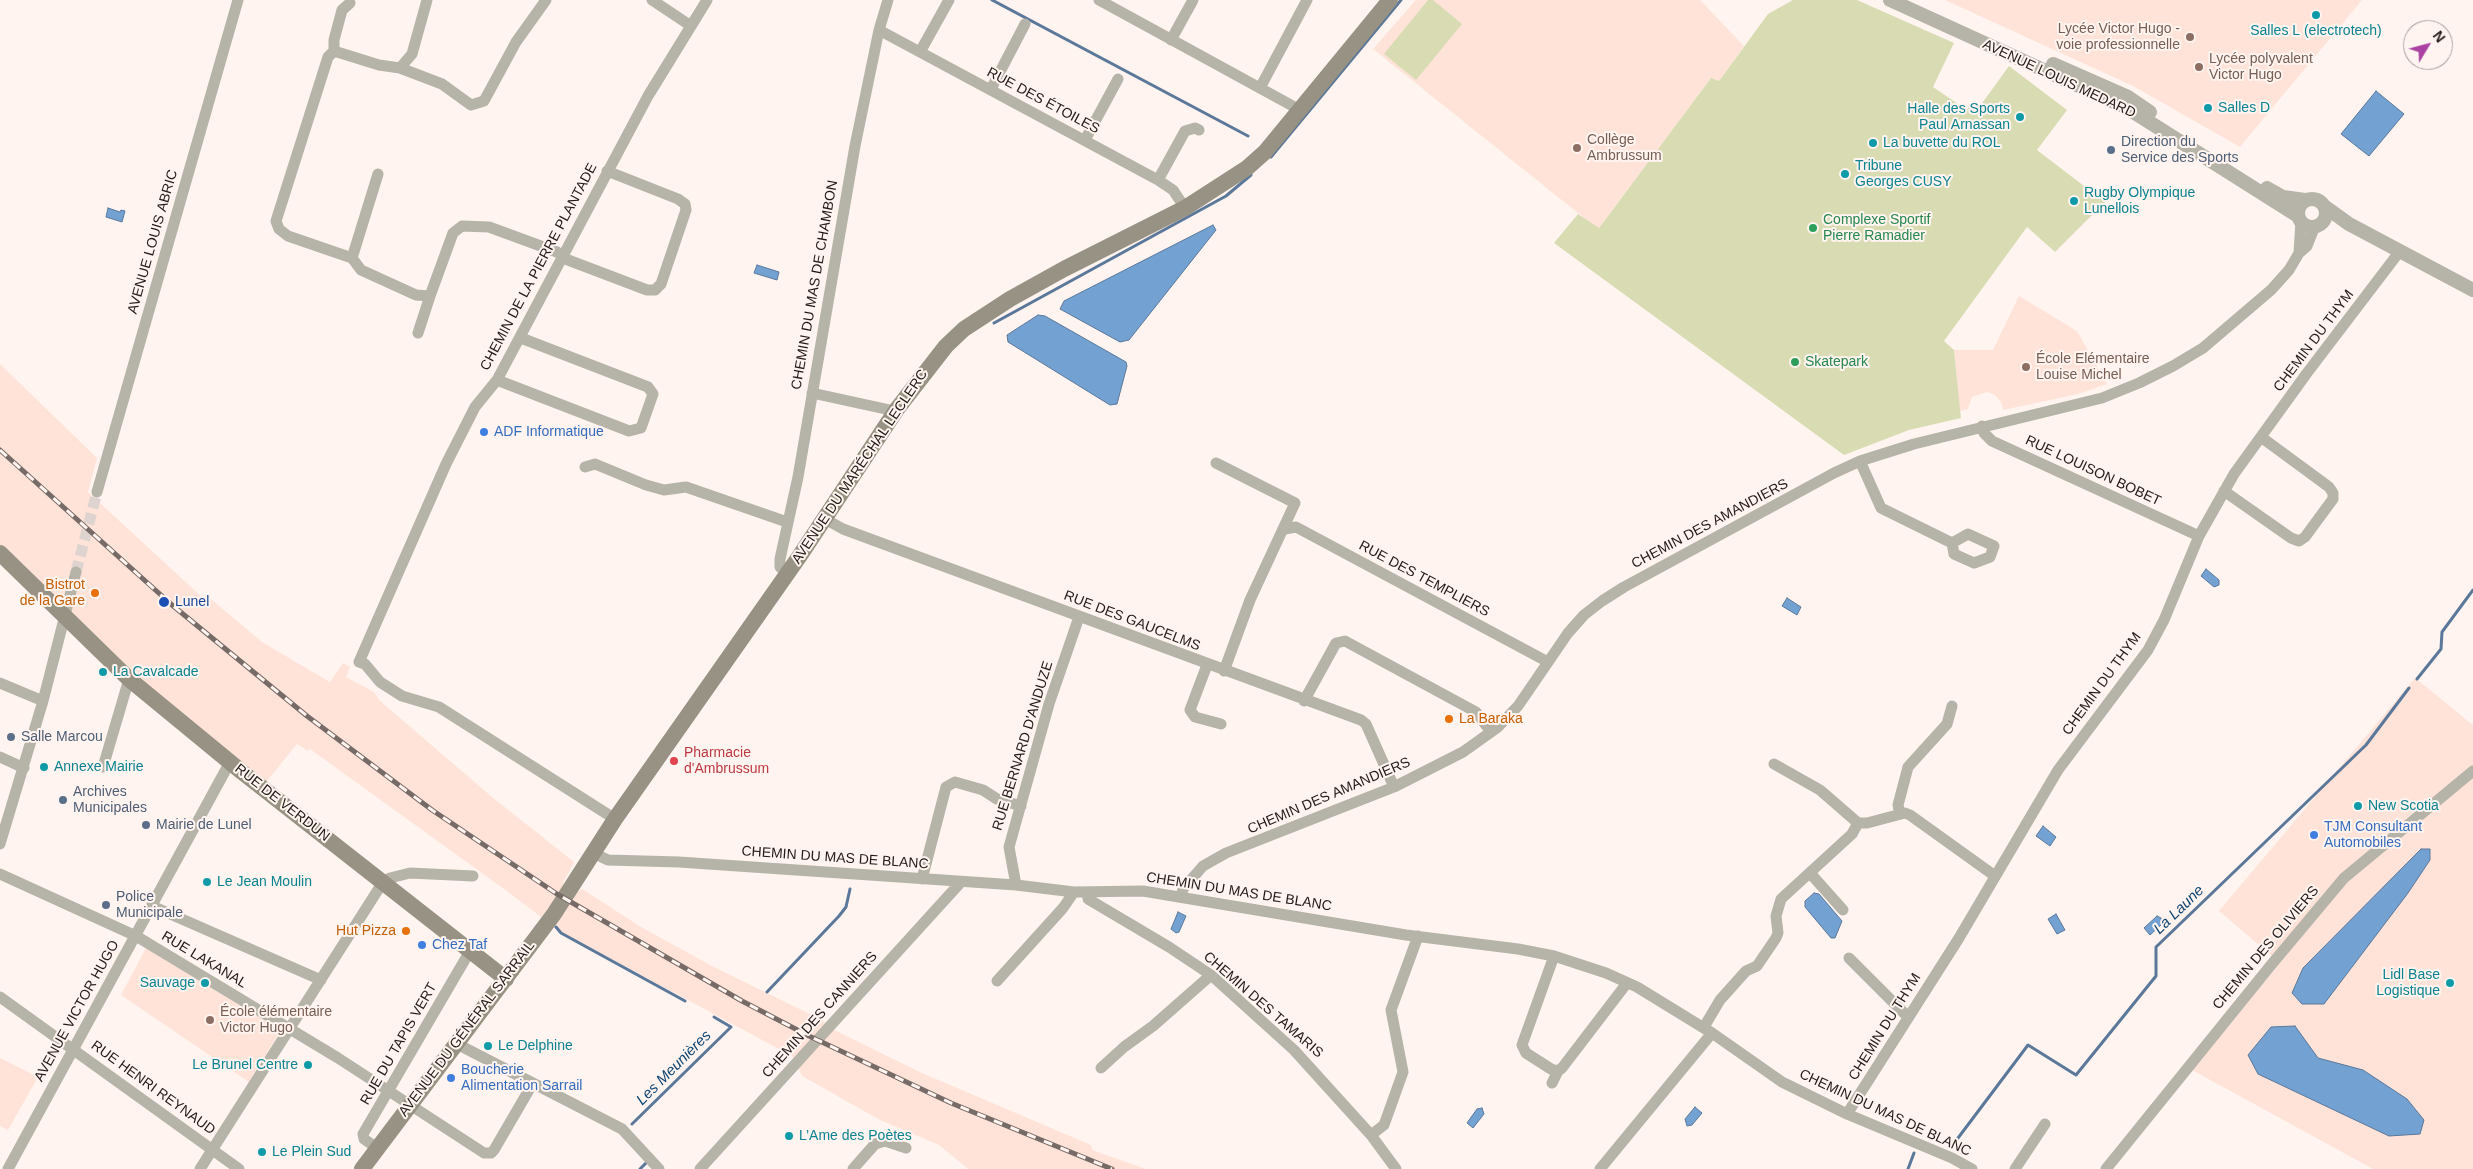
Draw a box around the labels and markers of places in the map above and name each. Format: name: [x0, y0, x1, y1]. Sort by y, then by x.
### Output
marker: Salles L (electrotech): [2310, 9, 2322, 21]
place label: Lycée Victor Hugo - voie professionnelle: [2056, 21, 2180, 54]
place label: Salles L (electrotech): [2250, 23, 2382, 39]
marker: Lycée Victor Hugo - voie professionnelle: [2184, 31, 2196, 43]
place label: Lycée polyvalent Victor Hugo: [2209, 51, 2313, 84]
marker: Lycée polyvalent Victor Hugo: [2193, 61, 2205, 73]
place label: Salles D: [2218, 100, 2270, 116]
place label: Halle des Sports Paul Arnassan: [1907, 101, 2010, 134]
marker: Salles D: [2202, 102, 2214, 114]
marker: Halle des Sports Paul Arnassan: [2014, 111, 2026, 123]
place label: Collège Ambrussum: [1587, 132, 1662, 164]
place label: Direction du Service des Sports: [2121, 134, 2238, 166]
place label: La buvette du ROL: [1883, 135, 2001, 151]
marker: La buvette du ROL: [1867, 137, 1879, 149]
marker: Collège Ambrussum: [1571, 142, 1583, 154]
marker: Direction du Service des Sports: [2105, 144, 2117, 156]
place label: Tribune Georges CUSY: [1855, 158, 1951, 190]
marker: Tribune Georges CUSY: [1839, 168, 1851, 180]
place label: Rugby Olympique Lunellois: [2084, 185, 2195, 218]
marker: Rugby Olympique Lunellois: [2068, 195, 2080, 207]
place label: Complexe Sportif Pierre Ramadier: [1823, 212, 1930, 244]
marker: Complexe Sportif Pierre Ramadier: [1807, 222, 1819, 234]
place label: École Elémentaire Louise Michel: [2036, 351, 2150, 384]
place label: Skatepark: [1805, 354, 1868, 370]
marker: Skatepark: [1789, 356, 1801, 368]
marker: École Elémentaire Louise Michel: [2020, 361, 2032, 373]
place label: ADF Informatique: [494, 424, 604, 440]
marker: ADF Informatique: [478, 426, 490, 438]
place label: Bistrot de la Gare: [20, 577, 85, 610]
marker: Bistrot de la Gare: [89, 587, 101, 599]
place label: Lunel: [175, 594, 209, 610]
marker: Lunel: [157, 595, 171, 609]
place label: La Cavalcade: [113, 664, 199, 680]
marker: La Cavalcade: [97, 666, 109, 678]
place label: La Baraka: [1459, 711, 1523, 727]
marker: La Baraka: [1443, 713, 1455, 725]
place label: Salle Marcou: [21, 729, 103, 745]
marker: Salle Marcou: [5, 731, 17, 743]
place label: Pharmacie d'Ambrussum: [684, 745, 769, 778]
marker: Pharmacie d'Ambrussum: [668, 755, 680, 767]
place label: Annexe Mairie: [54, 759, 143, 775]
marker: Annexe Mairie: [38, 761, 50, 773]
place label: Archives Municipales: [73, 784, 147, 816]
marker: Archives Municipales: [57, 794, 69, 806]
place label: New Scotia: [2368, 798, 2439, 814]
marker: New Scotia: [2352, 800, 2364, 812]
place label: Mairie de Lunel: [156, 817, 252, 833]
marker: Mairie de Lunel: [140, 819, 152, 831]
place label: TJM Consultant Automobiles: [2324, 819, 2422, 852]
marker: TJM Consultant Automobiles: [2308, 829, 2320, 841]
place label: Le Jean Moulin: [217, 874, 312, 890]
marker: Le Jean Moulin: [201, 876, 213, 888]
place label: Police Municipale: [116, 889, 183, 922]
marker: Police Municipale: [100, 899, 112, 911]
place label: Hut Pizza: [336, 923, 396, 939]
marker: Hut Pizza: [400, 925, 412, 937]
place label: Chez Taf: [432, 937, 487, 953]
marker: Chez Taf: [416, 939, 428, 951]
place label: Lidl Base Logistique: [2376, 967, 2440, 1000]
place label: Sauvage: [140, 975, 195, 991]
marker: Sauvage: [199, 977, 211, 989]
marker: Lidl Base Logistique: [2444, 977, 2456, 989]
place label: École élémentaire Victor Hugo: [220, 1004, 332, 1036]
marker: École élémentaire Victor Hugo: [204, 1014, 216, 1026]
place label: Le Delphine: [498, 1038, 573, 1054]
marker: Le Delphine: [482, 1040, 494, 1052]
place label: Le Brunel Centre: [192, 1057, 298, 1073]
marker: Le Brunel Centre: [302, 1059, 314, 1071]
place label: Boucherie Alimentation Sarrail: [461, 1062, 582, 1094]
marker: Boucherie Alimentation Sarrail: [445, 1072, 457, 1084]
place label: L’Ame des Poètes: [799, 1128, 912, 1144]
marker: L’Ame des Poètes: [783, 1130, 795, 1142]
place label: Le Plein Sud: [272, 1144, 351, 1160]
marker: Le Plein Sud: [256, 1146, 268, 1158]

